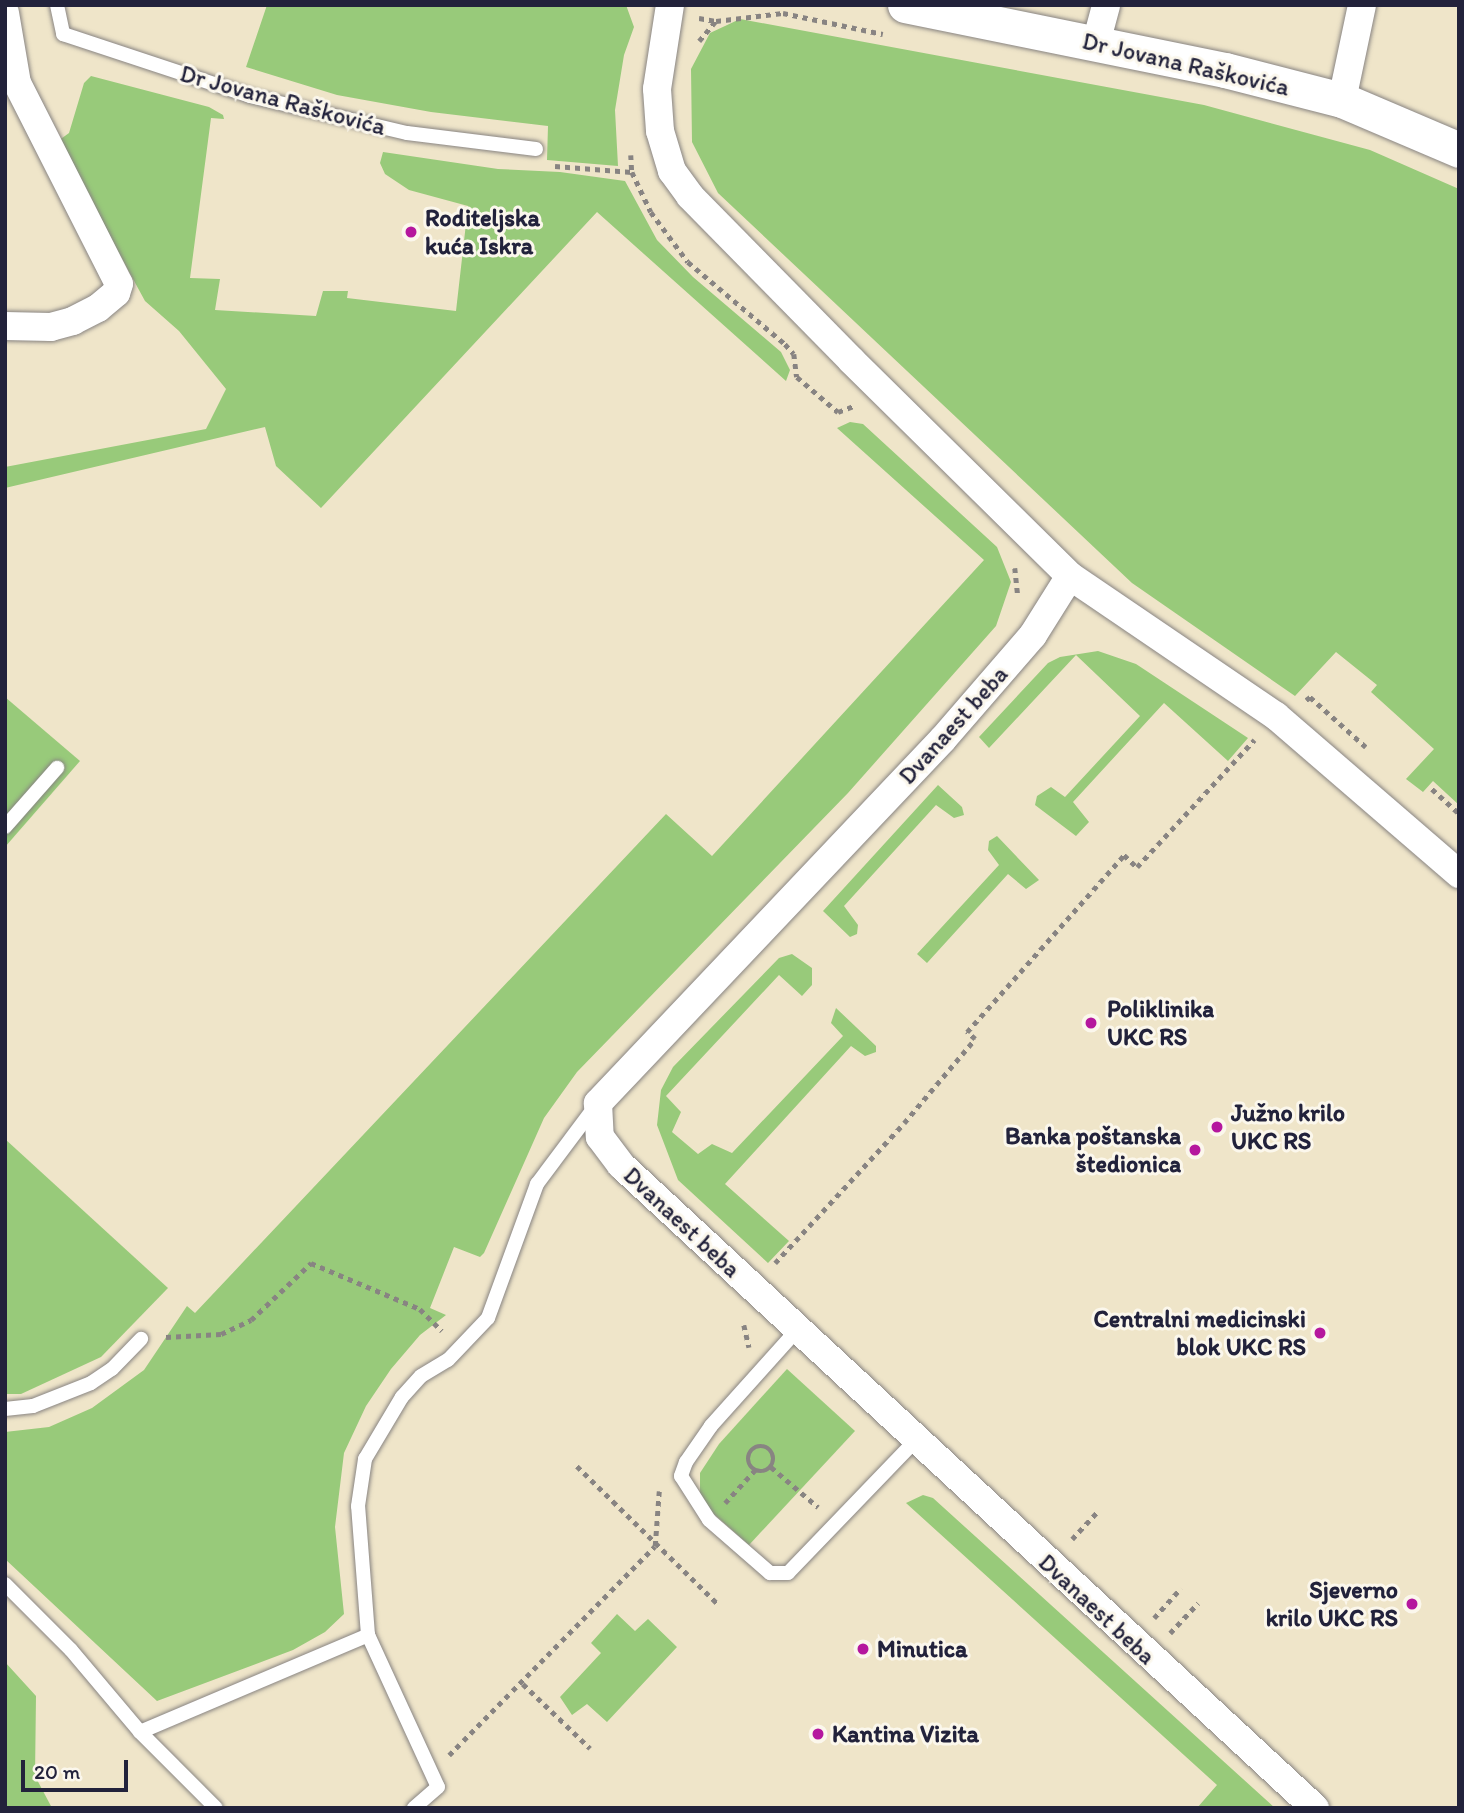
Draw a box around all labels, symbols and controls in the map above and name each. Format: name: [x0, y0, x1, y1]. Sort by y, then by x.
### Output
street label: Dr Jovana Raškovića: [1080, 26, 1292, 102]
street label: Dr Jovana Raškovića: [177, 59, 389, 141]
place label: Roditeljska kuća Iskra: [425, 204, 540, 260]
marker: Roditeljska kuća Iskra: [403, 224, 419, 240]
street label: Dvanaest beba: [892, 660, 1014, 790]
place label: Poliklinika UKC RS: [1107, 995, 1214, 1051]
marker: Poliklinika UKC RS: [1081, 1013, 1101, 1033]
place label: Južno krilo UKC RS: [1231, 1099, 1345, 1155]
marker: Južno krilo UKC RS: [1209, 1119, 1225, 1135]
place label: Banka poštanska štedionica: [1005, 1122, 1181, 1178]
marker: Banka poštanska štedionica: [1187, 1142, 1203, 1158]
street label: Dvanaest beba: [618, 1161, 746, 1283]
place label: Centralni medicinski blok UKC RS: [1093, 1305, 1306, 1361]
marker: Centralni medicinski blok UKC RS: [1312, 1325, 1328, 1341]
street label: Dvanaest beba: [1033, 1548, 1161, 1670]
place label: Sjeverno krilo UKC RS: [1266, 1576, 1398, 1632]
marker: Sjeverno krilo UKC RS: [1404, 1596, 1420, 1612]
place label: Minutica: [877, 1635, 968, 1663]
marker: Minutica: [855, 1641, 871, 1657]
place label: Kantina Vizita: [832, 1720, 979, 1748]
marker: Kantina Vizita: [810, 1726, 826, 1742]
scale bar: [24, 1746, 131, 1790]
text: 20 m: [34, 1759, 80, 1784]

